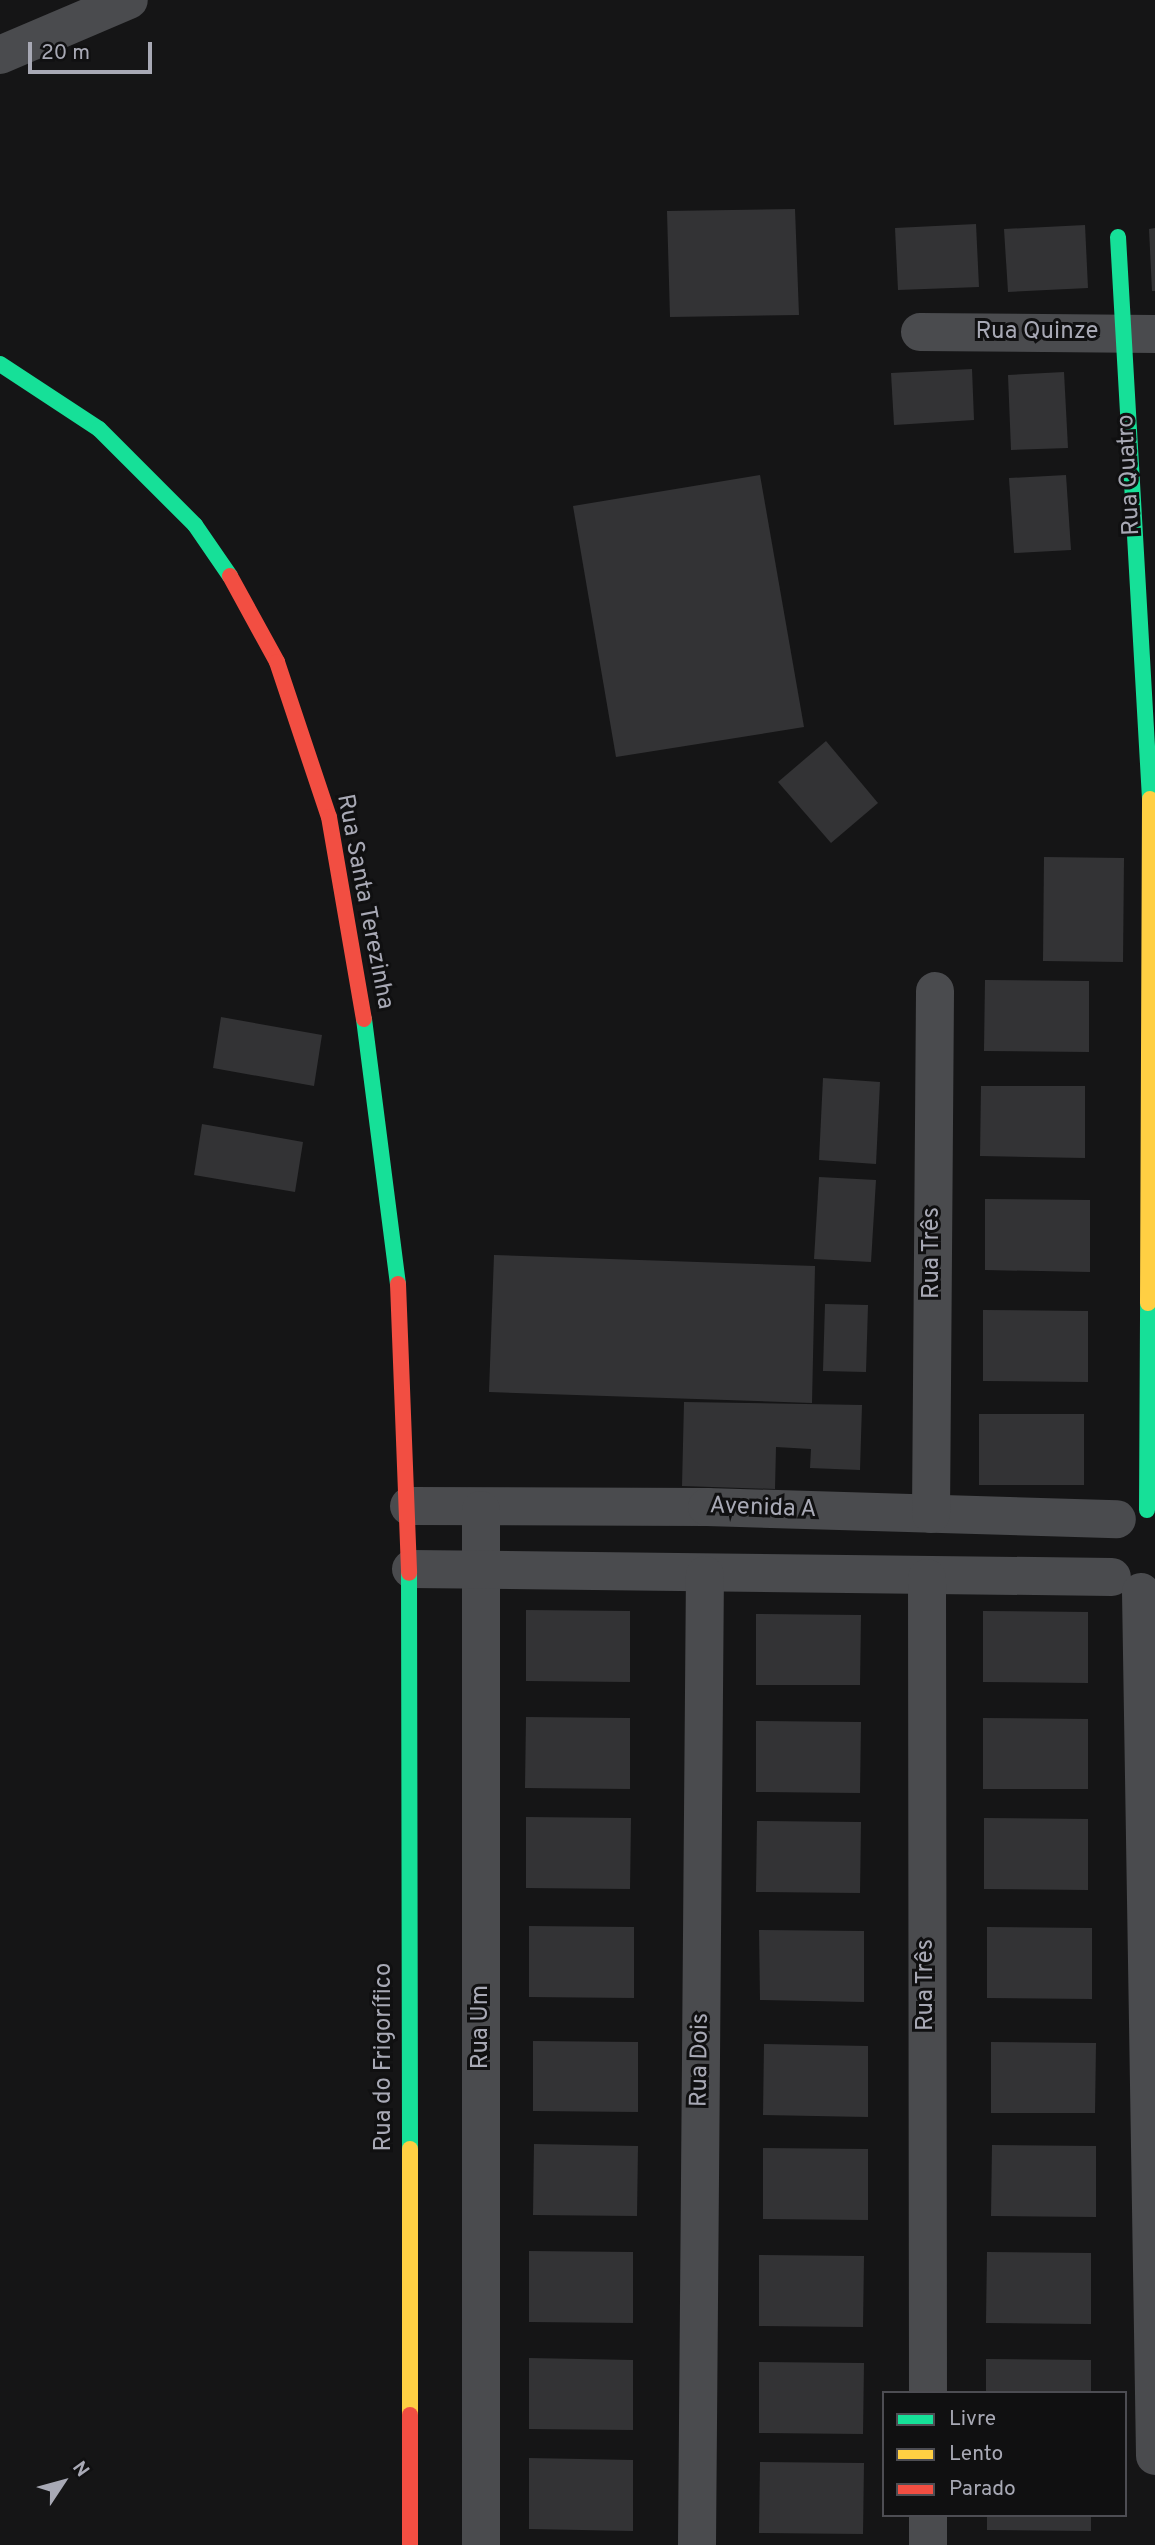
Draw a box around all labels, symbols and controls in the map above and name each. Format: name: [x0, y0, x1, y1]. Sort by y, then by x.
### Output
scale bar: [32, 28, 156, 72]
text: 20 m: [41, 40, 90, 67]
street label: Rua Quinze: [976, 319, 1098, 347]
street label: Rua Quatro: [1112, 414, 1148, 536]
street label: Rua Santa Terezinha: [329, 792, 399, 1012]
street label: Rua Três: [919, 1207, 947, 1299]
street label: Avenida A: [708, 1493, 818, 1525]
street label: Rua Três: [913, 1939, 941, 2031]
street label: Rua do Frigorífico: [371, 1963, 399, 2151]
street label: Rua Um: [468, 1985, 496, 2069]
street label: Rua Dois: [686, 2013, 716, 2107]
legend: [882, 2391, 1127, 2517]
text: Livre: [949, 2406, 996, 2433]
text: Lento: [949, 2441, 1003, 2468]
north arrow: [28, 2447, 98, 2517]
text: N: [66, 2457, 94, 2482]
text: Parado: [949, 2476, 1016, 2503]

